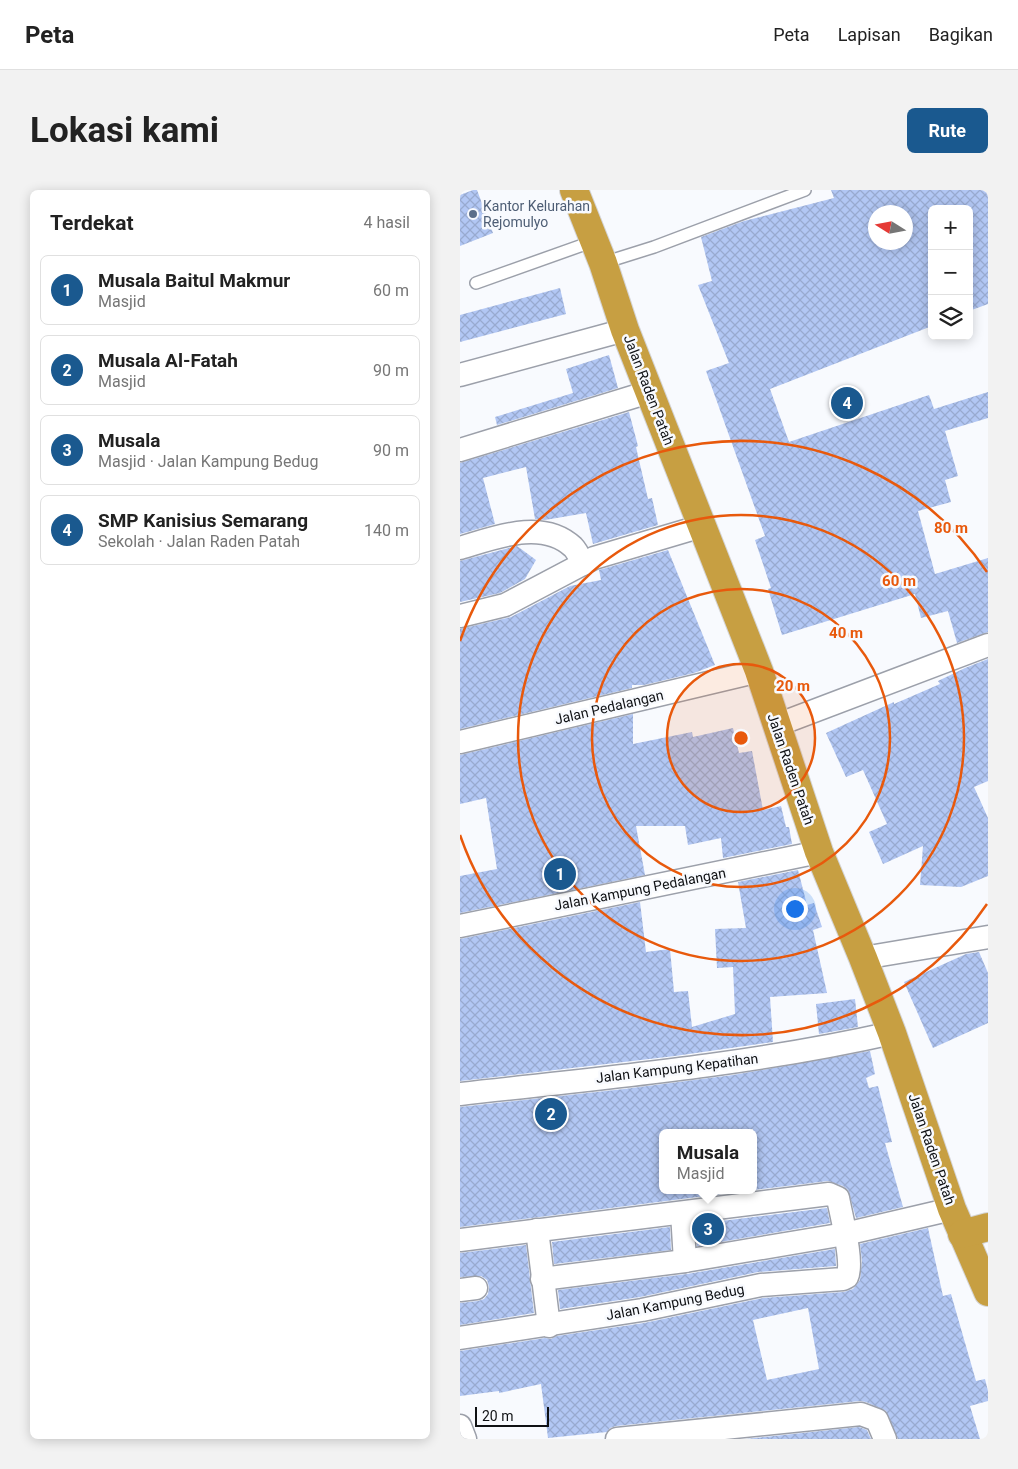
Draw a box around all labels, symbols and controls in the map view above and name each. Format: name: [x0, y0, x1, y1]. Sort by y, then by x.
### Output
text: Peta: [25, 21, 74, 49]
text: Peta: [773, 24, 810, 45]
text: Lapisan: [838, 24, 901, 45]
text: Bagikan: [929, 24, 993, 45]
button: Rute: [907, 108, 988, 153]
text: Lokasi kami: [30, 110, 219, 151]
place label: Kantor Kelurahan Rejomulyo: [483, 198, 590, 230]
north arrow: [868, 205, 913, 250]
map controls: [928, 205, 973, 340]
button: +: [928, 205, 973, 250]
marker: Kantor Kelurahan Rejomulyo: [467, 208, 479, 220]
text: Terdekat: [50, 211, 134, 235]
text: 4 hasil: [363, 213, 410, 232]
button: −: [928, 250, 973, 295]
text: Musala Baitul Makmur: [98, 269, 290, 292]
text: 1: [62, 281, 72, 300]
text: 60 m: [373, 281, 409, 300]
text: Masjid: [98, 292, 146, 311]
button: layers: [928, 295, 973, 340]
street label: Jalan Raden Patah: [621, 333, 677, 447]
text: Musala Al-Fatah: [98, 349, 238, 372]
text: 2: [62, 361, 72, 380]
text: 90 m: [373, 361, 409, 380]
text: Masjid: [98, 372, 146, 391]
pin: 4: [831, 384, 863, 422]
text: Musala: [98, 429, 160, 452]
text: 3: [62, 441, 72, 460]
text: 90 m: [373, 441, 409, 460]
text: Masjid · Jalan Kampung Bedug: [98, 452, 318, 471]
text: SMP Kanisius Semarang: [98, 509, 308, 532]
text: 80 m: [934, 519, 968, 537]
text: 4: [62, 521, 72, 540]
text: 140 m: [364, 521, 409, 540]
text: Sekolah · Jalan Raden Patah: [98, 532, 300, 551]
text: 60 m: [882, 572, 916, 590]
text: 40 m: [829, 624, 863, 642]
text: 20 m: [776, 677, 810, 695]
street label: Jalan Pedalangan: [553, 687, 665, 727]
street label: Jalan Raden Patah: [764, 711, 818, 827]
centre of rings: [732, 729, 750, 747]
pin: 1: [544, 855, 576, 893]
street label: Jalan Kampung Pedalangan: [553, 864, 727, 914]
your location: [782, 896, 808, 922]
street label: Jalan Kampung Kepatihan: [595, 1050, 759, 1086]
street label: Jalan Raden Patah: [905, 1091, 959, 1207]
pin: 2: [535, 1095, 567, 1133]
popup: [659, 1129, 757, 1194]
text: Musala: [677, 1141, 739, 1164]
text: Masjid: [677, 1164, 724, 1183]
pin: 3: [692, 1210, 724, 1248]
street label: Jalan Kampung Bedug: [605, 1281, 745, 1323]
scale bar: [475, 1404, 549, 1427]
text: 20 m: [482, 1408, 514, 1424]

